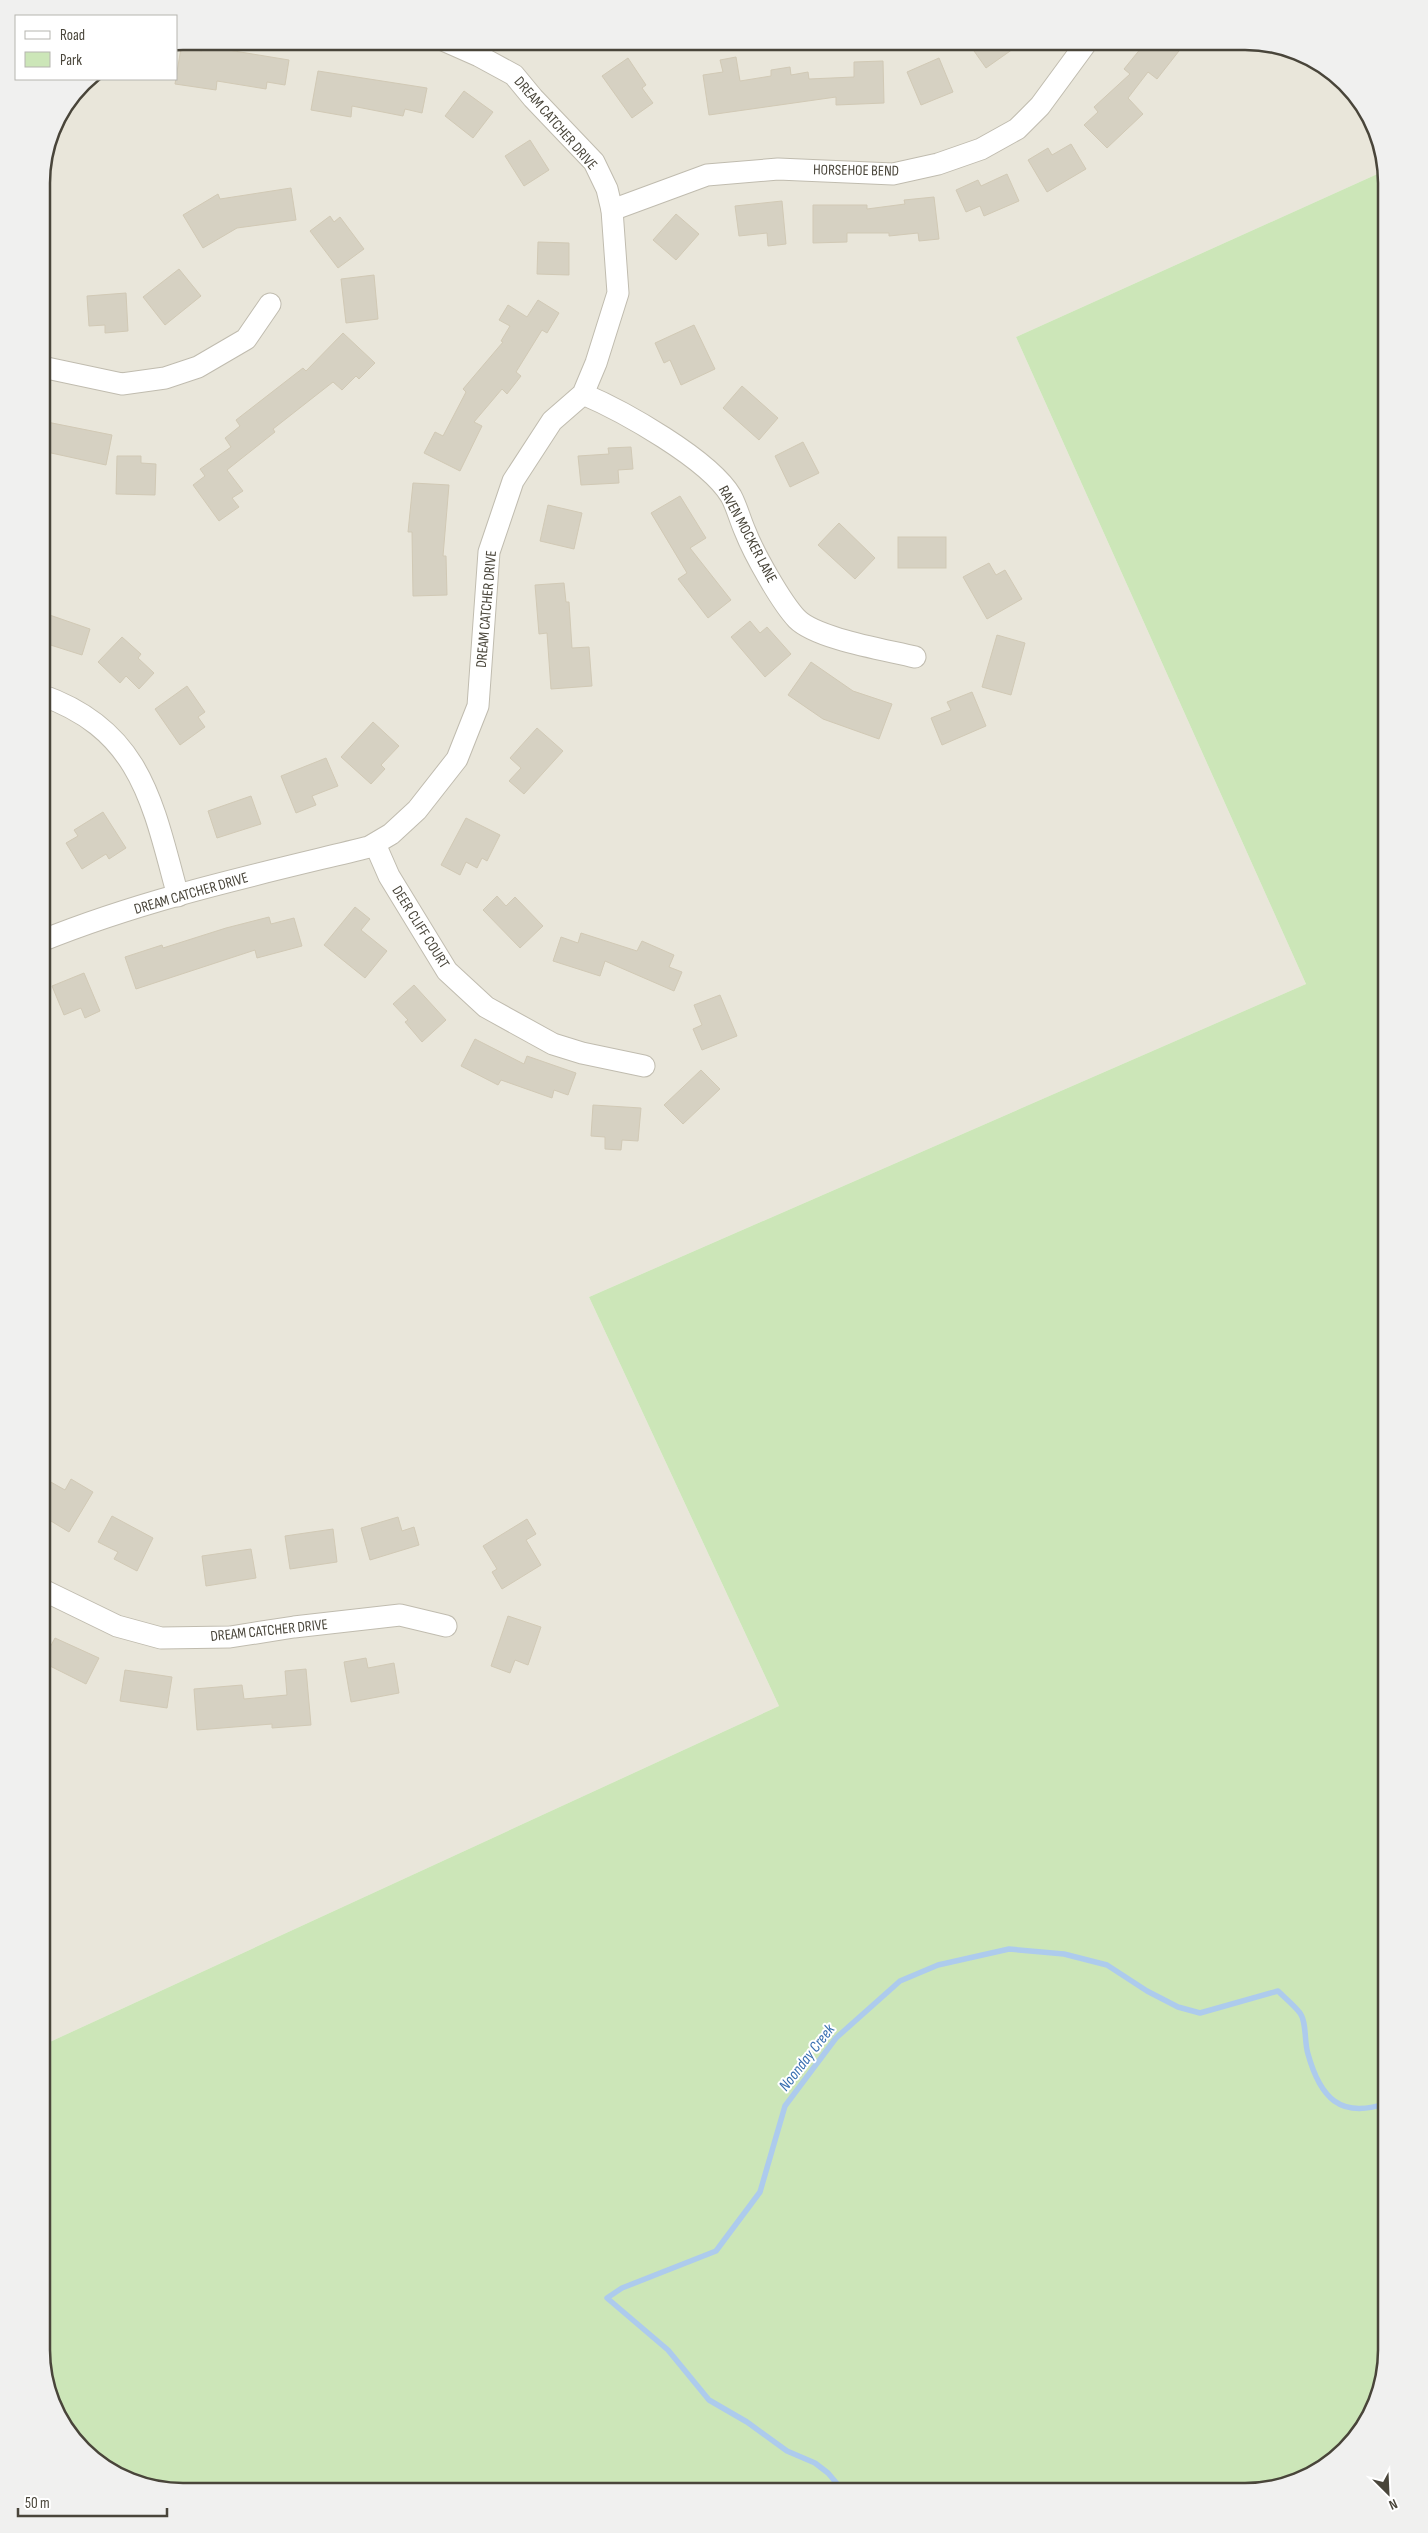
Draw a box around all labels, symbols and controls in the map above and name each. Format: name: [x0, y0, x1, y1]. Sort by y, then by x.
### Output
legend: [15, 15, 178, 80]
text: Road: [60, 26, 85, 45]
text: Park: [60, 51, 82, 70]
street label: DREAM CATCHER DRIVE: [510, 73, 601, 174]
street label: HORSEHOE BEND: [813, 160, 899, 181]
street label: RAVEN MOCKER LANE: [714, 482, 781, 586]
street label: DREAM CATCHER DRIVE: [472, 550, 501, 668]
street label: DREAM CATCHER DRIVE: [132, 868, 250, 919]
street label: DEER CLIFF COURT: [388, 882, 454, 972]
street label: DREAM CATCHER DRIVE: [210, 1615, 329, 1646]
water label: Noonday Creek: [775, 2020, 840, 2095]
north arrow: [1363, 2468, 1413, 2518]
scale bar: [18, 2486, 166, 2518]
text: 50 m: [25, 2494, 50, 2513]
text: N: [1386, 2495, 1400, 2514]

